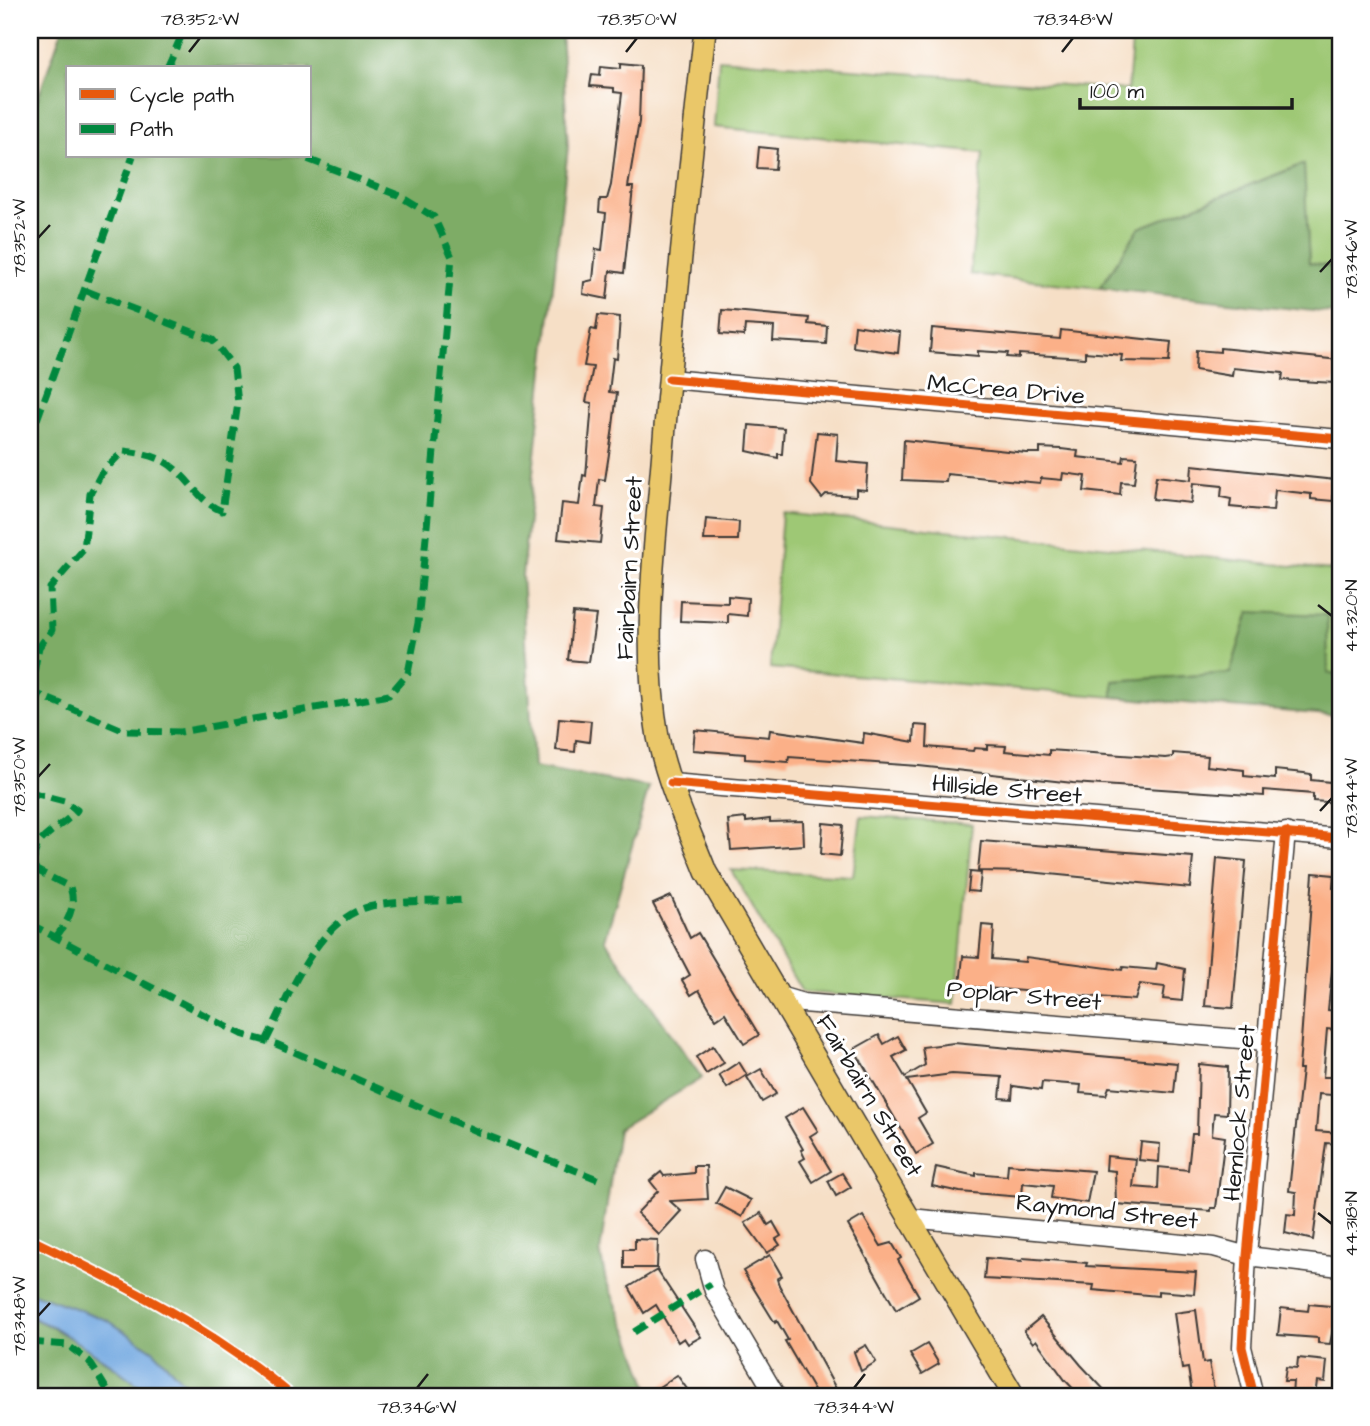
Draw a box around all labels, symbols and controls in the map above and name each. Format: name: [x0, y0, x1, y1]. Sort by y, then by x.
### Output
text: 78.352°W: [161, 7, 239, 32]
text: 78.350°W: [597, 7, 677, 32]
text: 78.348°W: [1033, 7, 1113, 32]
legend: [66, 66, 312, 158]
scale bar: [1080, 66, 1291, 110]
text: 100 m: [1090, 77, 1145, 106]
text: Cycle path: [130, 81, 235, 112]
text: Path: [130, 115, 174, 144]
text: 78.352°W: [7, 199, 32, 277]
text: 78.346°W: [1339, 220, 1364, 298]
street label: McCrea Drive: [926, 366, 1086, 414]
street label: Fairbairn Street: [608, 475, 652, 661]
text: 44.320°N: [1339, 579, 1364, 653]
text: 78.350°W: [7, 737, 32, 817]
text: 78.344°W: [1339, 758, 1364, 838]
street label: Hillside Street: [931, 767, 1084, 814]
street label: Poplar Street: [945, 972, 1103, 1020]
street label: Fairbairn Street: [807, 1008, 931, 1184]
street label: Hemlock Street: [1215, 1023, 1265, 1203]
street label: Raymond Street: [1014, 1186, 1200, 1239]
text: 44.318°N: [1339, 1191, 1364, 1257]
text: 78.348°W: [7, 1276, 32, 1356]
text: 78.346°W: [378, 1395, 456, 1420]
text: 78.344°W: [814, 1395, 894, 1420]

